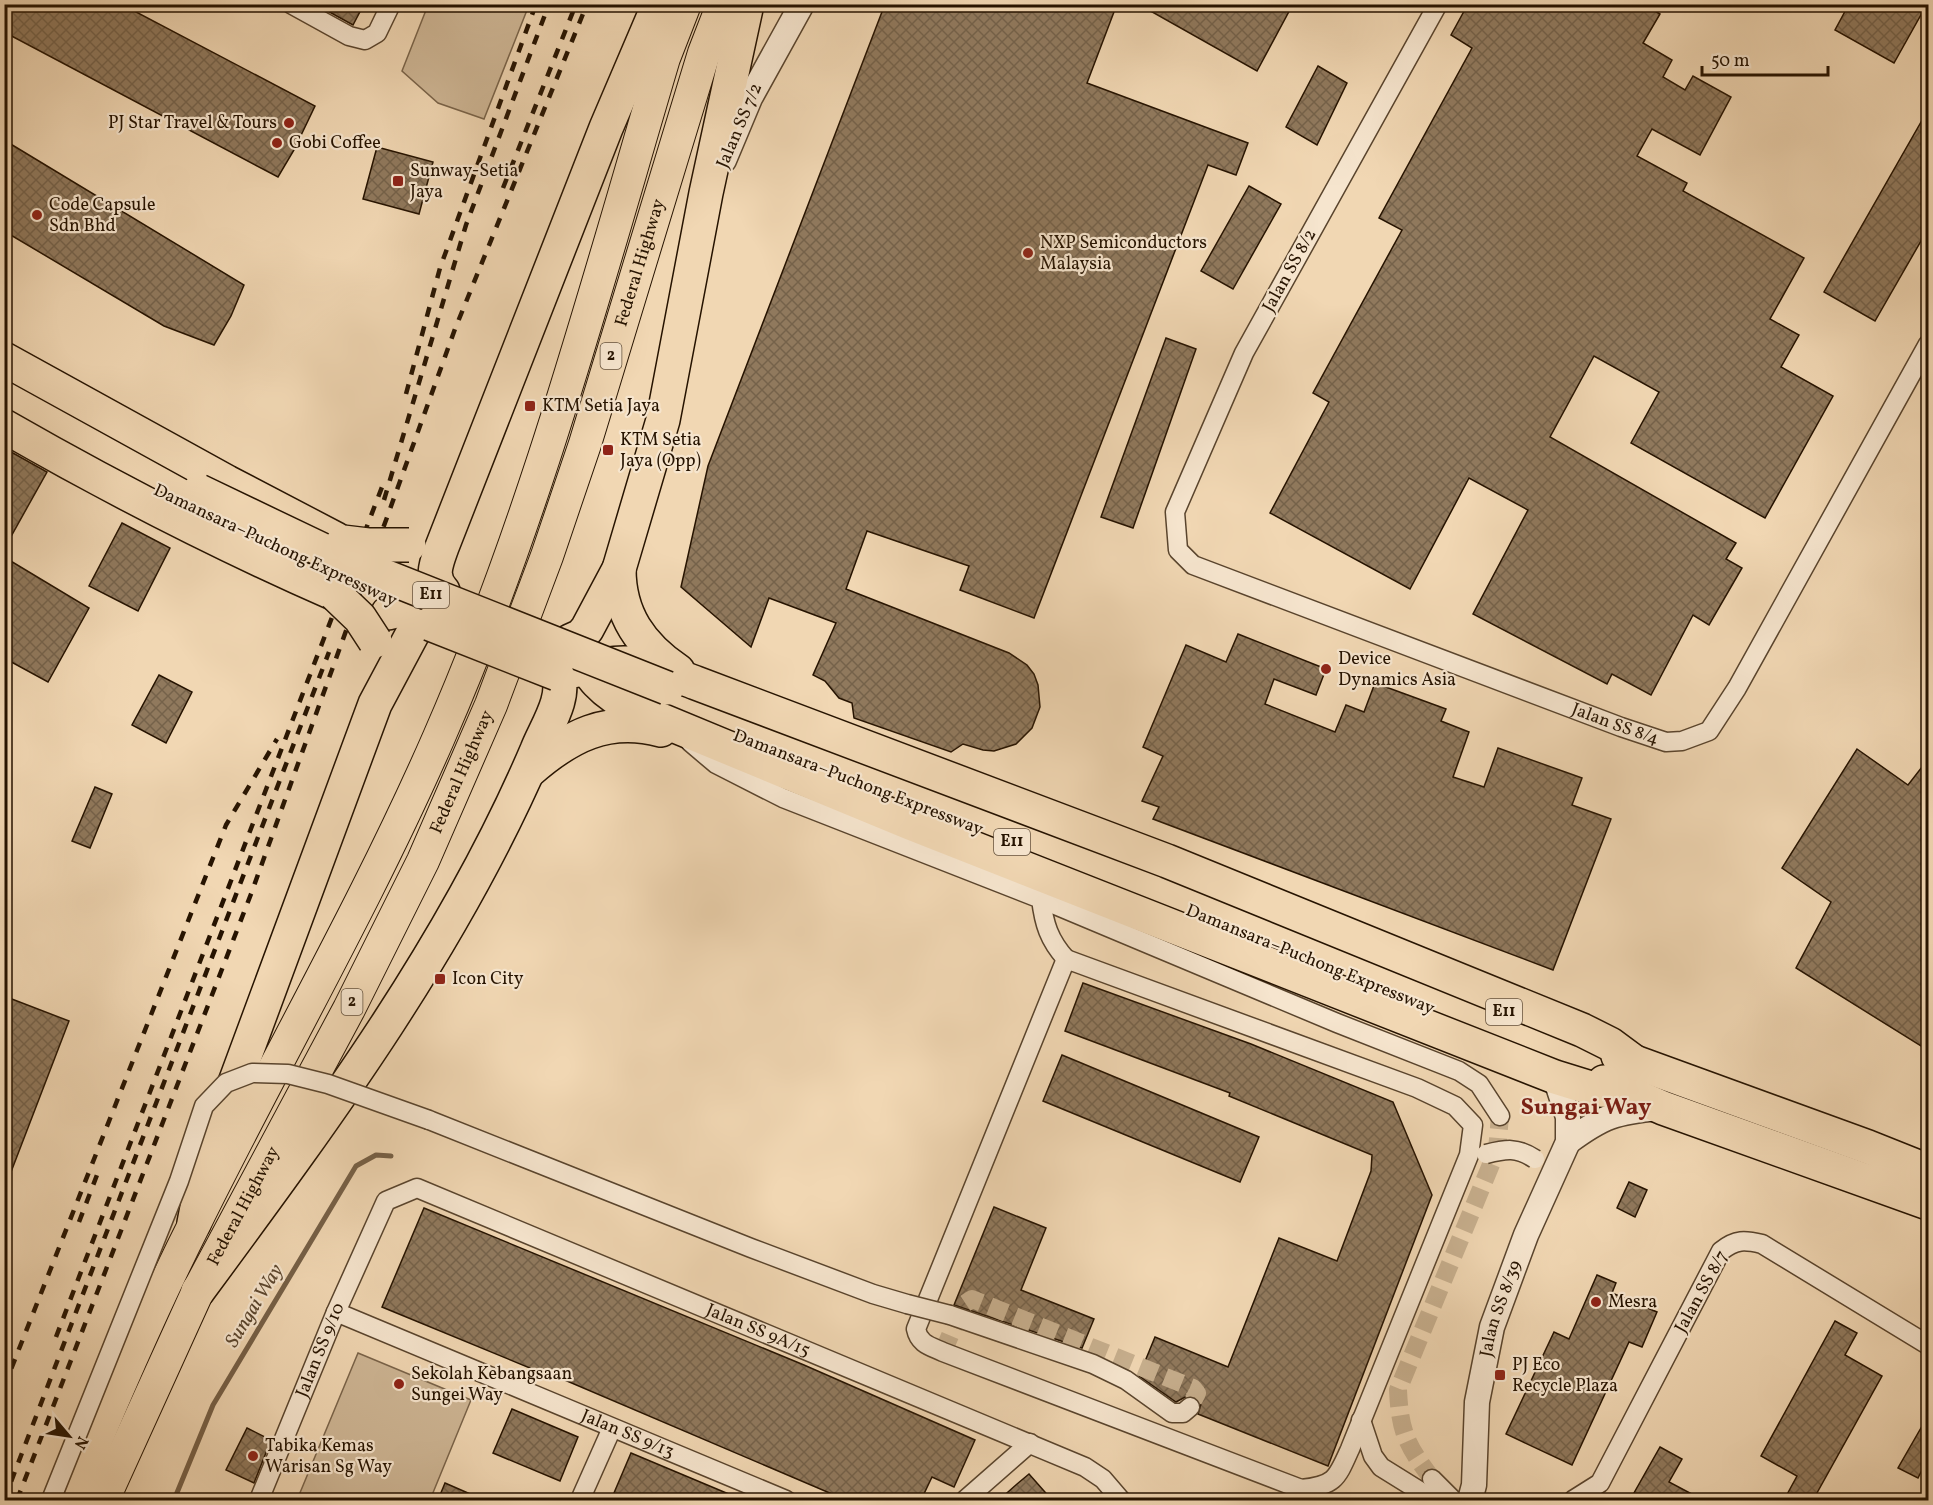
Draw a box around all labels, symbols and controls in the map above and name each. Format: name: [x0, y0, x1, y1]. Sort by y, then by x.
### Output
scale bar: [1702, 39, 1828, 77]
text: 50 m: [1711, 49, 1750, 74]
street label: Jalan SS 7/2: [711, 80, 769, 172]
place label: PJ Star Travel & Tours: [108, 111, 277, 136]
marker: PJ Star Travel & Tours: [282, 116, 296, 130]
place label: Gobi Coffee: [289, 131, 381, 156]
marker: Gobi Coffee: [270, 136, 284, 150]
place label: Sunway-Setia Jaya: [410, 159, 518, 205]
marker: Sunway-Setia Jaya: [391, 174, 405, 188]
place label: Code Capsule Sdn Bhd: [49, 193, 155, 239]
street label: Federal Highway: [609, 196, 671, 330]
marker: Code Capsule Sdn Bhd: [30, 208, 44, 222]
street label: Jalan SS 8/2: [1257, 225, 1323, 317]
place label: NXP Semiconductors Malaysia: [1040, 231, 1207, 277]
marker: NXP Semiconductors Malaysia: [1021, 246, 1035, 260]
road number: 2: [600, 343, 622, 369]
place label: KTM Setia Jaya: [542, 394, 660, 419]
marker: KTM Setia Jaya: [523, 399, 537, 413]
place label: KTM Setia Jaya (Opp): [620, 428, 701, 474]
marker: KTM Setia Jaya (Opp): [601, 443, 615, 457]
street label: Damansara–Puchong Expressway: [149, 478, 401, 614]
road number: E11: [413, 582, 449, 608]
place label: Device Dynamics Asia: [1338, 647, 1456, 693]
marker: Device Dynamics Asia: [1319, 662, 1333, 676]
street label: Jalan SS 8/4: [1568, 697, 1662, 751]
street label: Federal Highway: [424, 706, 500, 838]
street label: Damansara–Puchong Expressway: [729, 724, 987, 842]
road number: E11: [994, 829, 1030, 855]
street label: Damansara–Puchong Expressway: [1182, 899, 1438, 1022]
place label: Icon City: [452, 967, 524, 992]
marker: Icon City: [433, 972, 447, 986]
road number: 2: [342, 989, 362, 1015]
road number: E11: [1486, 999, 1522, 1025]
district label: Sungai Way: [1521, 1091, 1652, 1125]
street label: Federal Highway: [201, 1142, 286, 1270]
street label: Jalan SS 8/7: [1669, 1246, 1735, 1338]
street label: Jalan SS 8/39: [1474, 1257, 1528, 1359]
water label: Sungai Way: [219, 1259, 291, 1353]
place label: Mesra: [1608, 1290, 1657, 1315]
marker: Mesra: [1589, 1295, 1603, 1309]
street label: Jalan SS 9A/15: [702, 1298, 814, 1363]
street label: Jalan SS 9/10: [290, 1299, 351, 1401]
place label: PJ Eco Recycle Plaza: [1512, 1353, 1618, 1399]
place label: Sekolah Kebangsaan Sungei Way: [411, 1362, 572, 1408]
marker: PJ Eco Recycle Plaza: [1493, 1368, 1507, 1382]
marker: Sekolah Kebangsaan Sungei Way: [392, 1377, 406, 1391]
street label: Jalan SS 9/13: [577, 1403, 678, 1464]
north arrow: [39, 1406, 99, 1466]
text: N: [68, 1432, 93, 1453]
place label: Tabika Kemas Warisan Sg Way: [265, 1434, 392, 1480]
marker: Tabika Kemas Warisan Sg Way: [246, 1449, 260, 1463]

